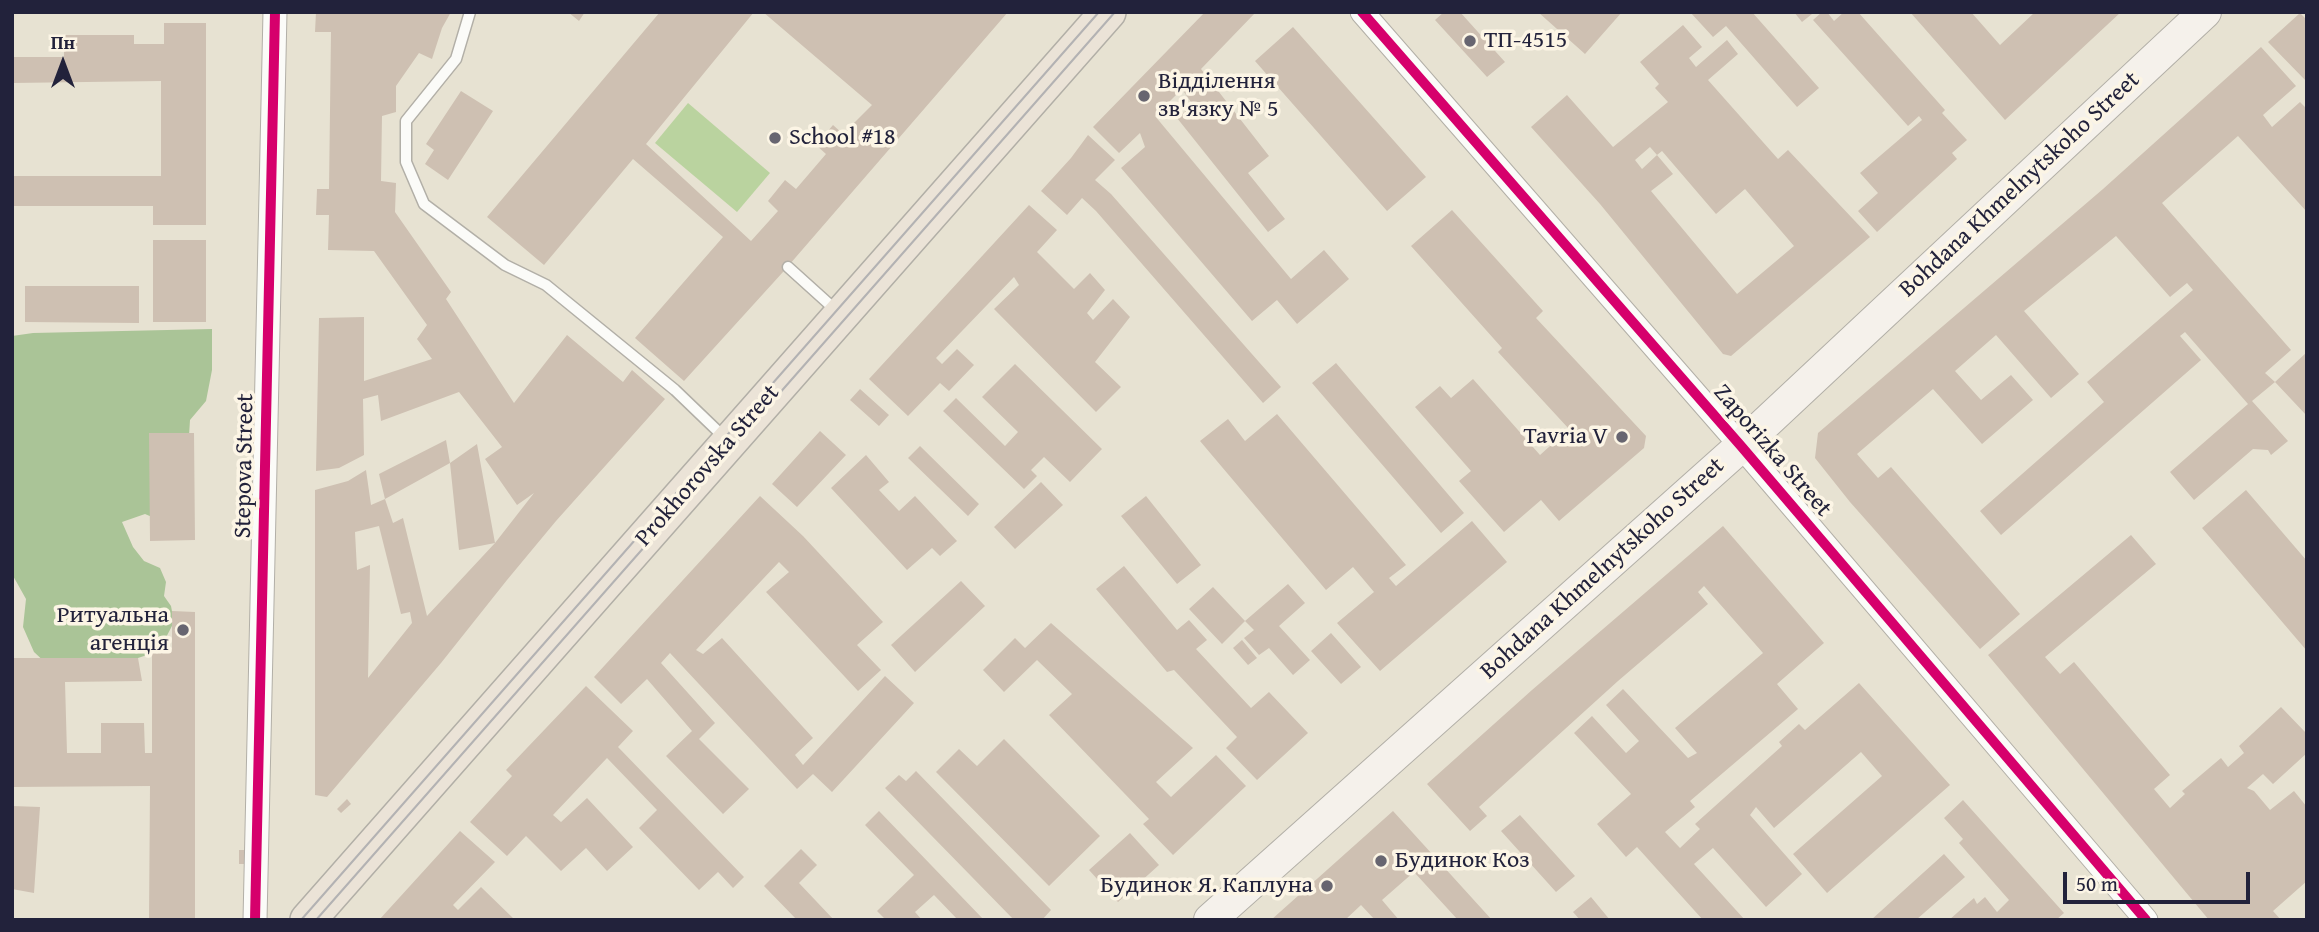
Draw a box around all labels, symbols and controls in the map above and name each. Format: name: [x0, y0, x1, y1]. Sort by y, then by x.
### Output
place label: ТП-4515: [1484, 27, 1567, 55]
north arrow: [28, 28, 98, 98]
text: Пн: [51, 28, 75, 56]
marker: ТП-4515: [1462, 33, 1478, 49]
street label: Bohdana Khmelnytskoho Street: [1894, 66, 2146, 304]
place label: Відділення зв'язку № 5: [1158, 68, 1278, 124]
marker: Відділення зв'язку № 5: [1136, 88, 1152, 104]
place label: School #18: [789, 124, 896, 152]
marker: School #18: [767, 130, 783, 146]
street label: Prokhorovska Street: [630, 379, 786, 553]
street label: Zaporizka Street: [1707, 379, 1837, 523]
street label: Stepova Street: [229, 393, 261, 539]
place label: Tavria V: [1524, 423, 1608, 451]
marker: Tavria V: [1614, 429, 1630, 445]
street label: Bohdana Khmelnytskoho Street: [1475, 452, 1731, 686]
place label: Ритуальна агенція: [57, 602, 169, 658]
marker: Ритуальна агенція: [175, 622, 191, 638]
place label: Будинок Коз: [1395, 847, 1530, 875]
marker: Будинок Коз: [1373, 853, 1389, 869]
scale bar: [2067, 858, 2254, 902]
text: 50 m: [2076, 868, 2118, 899]
place label: Будинок Я. Каплуна: [1100, 872, 1313, 900]
marker: Будинок Я. Каплуна: [1319, 878, 1335, 894]

